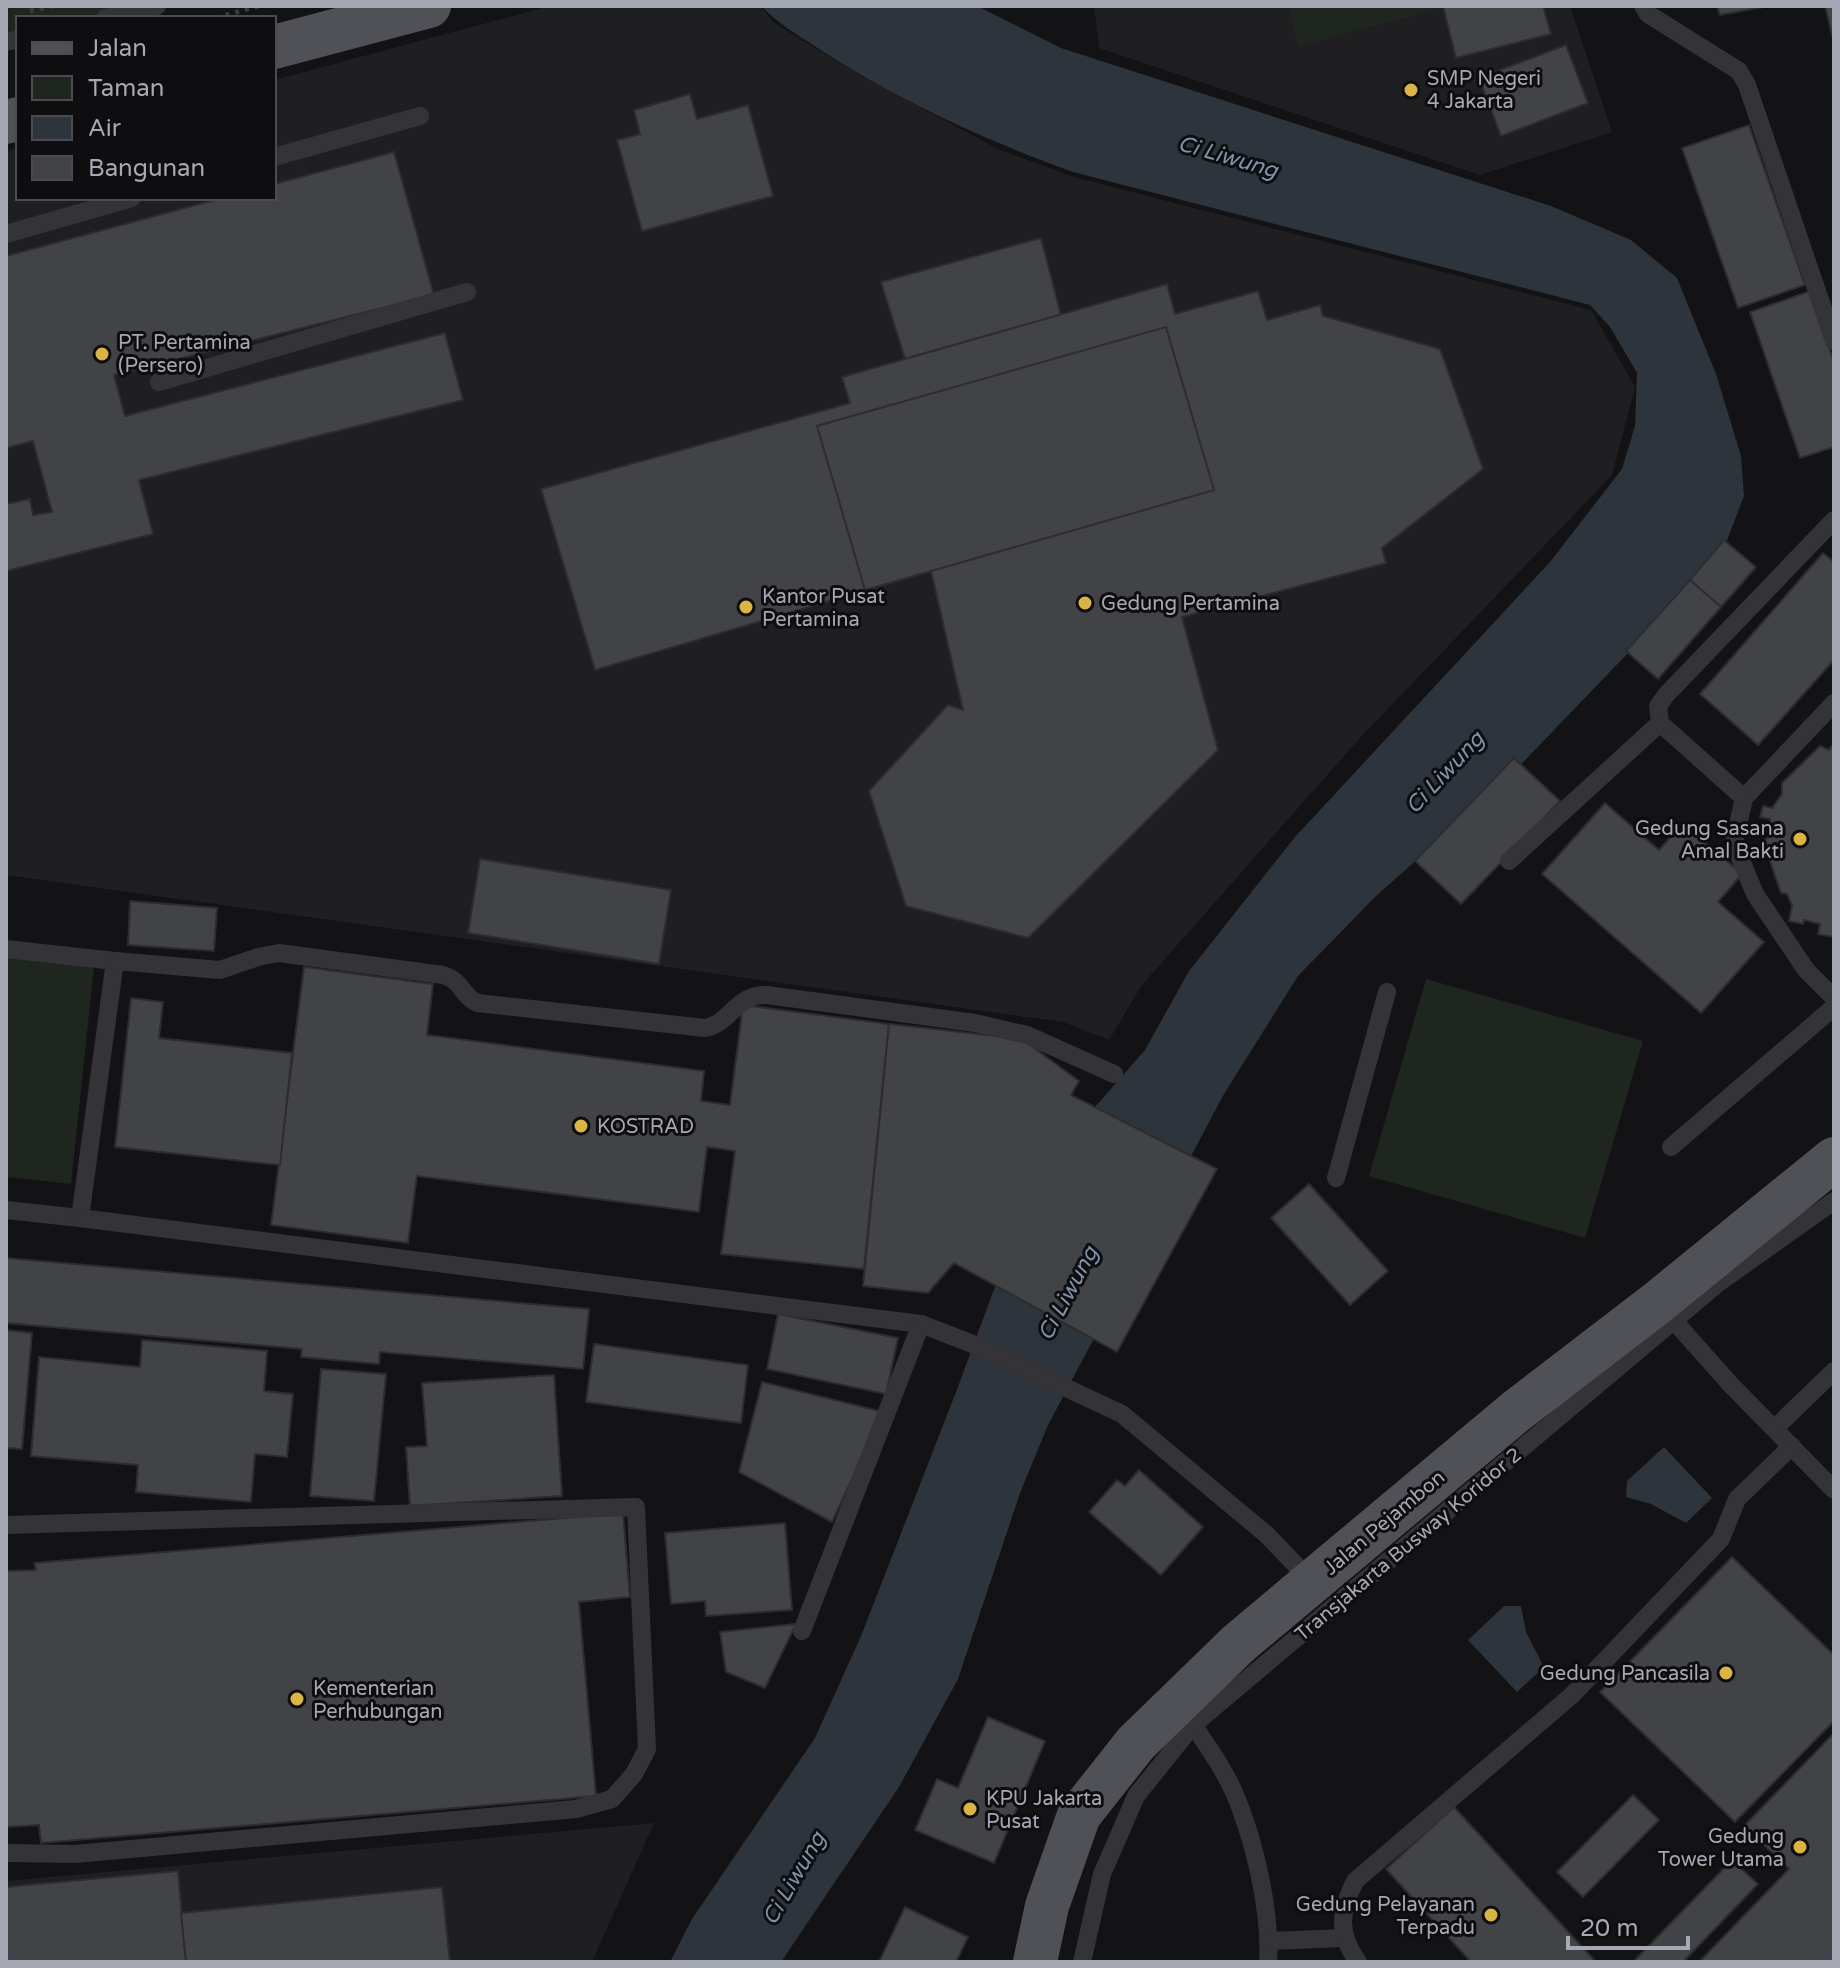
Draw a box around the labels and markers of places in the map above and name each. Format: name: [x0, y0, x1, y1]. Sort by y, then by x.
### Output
place label: SMP Negeri 4 Jakarta: [1427, 67, 1541, 114]
marker: SMP Negeri 4 Jakarta: [1402, 81, 1420, 99]
place label: PT. Pertamina (Persero): [118, 331, 251, 378]
marker: PT. Pertamina (Persero): [93, 345, 111, 363]
place label: Kantor Pusat Pertamina: [762, 585, 885, 632]
place label: Gedung Pertamina: [1101, 592, 1280, 616]
marker: Gedung Pertamina: [1076, 594, 1094, 612]
marker: Kantor Pusat Pertamina: [737, 598, 755, 616]
place label: Gedung Sasana Amal Bakti: [1635, 817, 1784, 864]
marker: Gedung Sasana Amal Bakti: [1791, 830, 1809, 848]
place label: KOSTRAD: [597, 1115, 694, 1139]
marker: KOSTRAD: [572, 1117, 590, 1135]
place label: Gedung Pancasila: [1540, 1662, 1710, 1686]
marker: Gedung Pancasila: [1717, 1664, 1735, 1682]
place label: Kementerian Perhubungan: [313, 1677, 442, 1724]
marker: Kementerian Perhubungan: [288, 1690, 306, 1708]
place label: KPU Jakarta Pusat: [986, 1787, 1102, 1834]
marker: KPU Jakarta Pusat: [961, 1800, 979, 1818]
place label: Gedung Tower Utama: [1658, 1825, 1784, 1872]
marker: Gedung Tower Utama: [1791, 1838, 1809, 1856]
place label: Gedung Pelayanan Terpadu: [1296, 1893, 1475, 1940]
marker: Gedung Pelayanan Terpadu: [1482, 1906, 1500, 1924]

